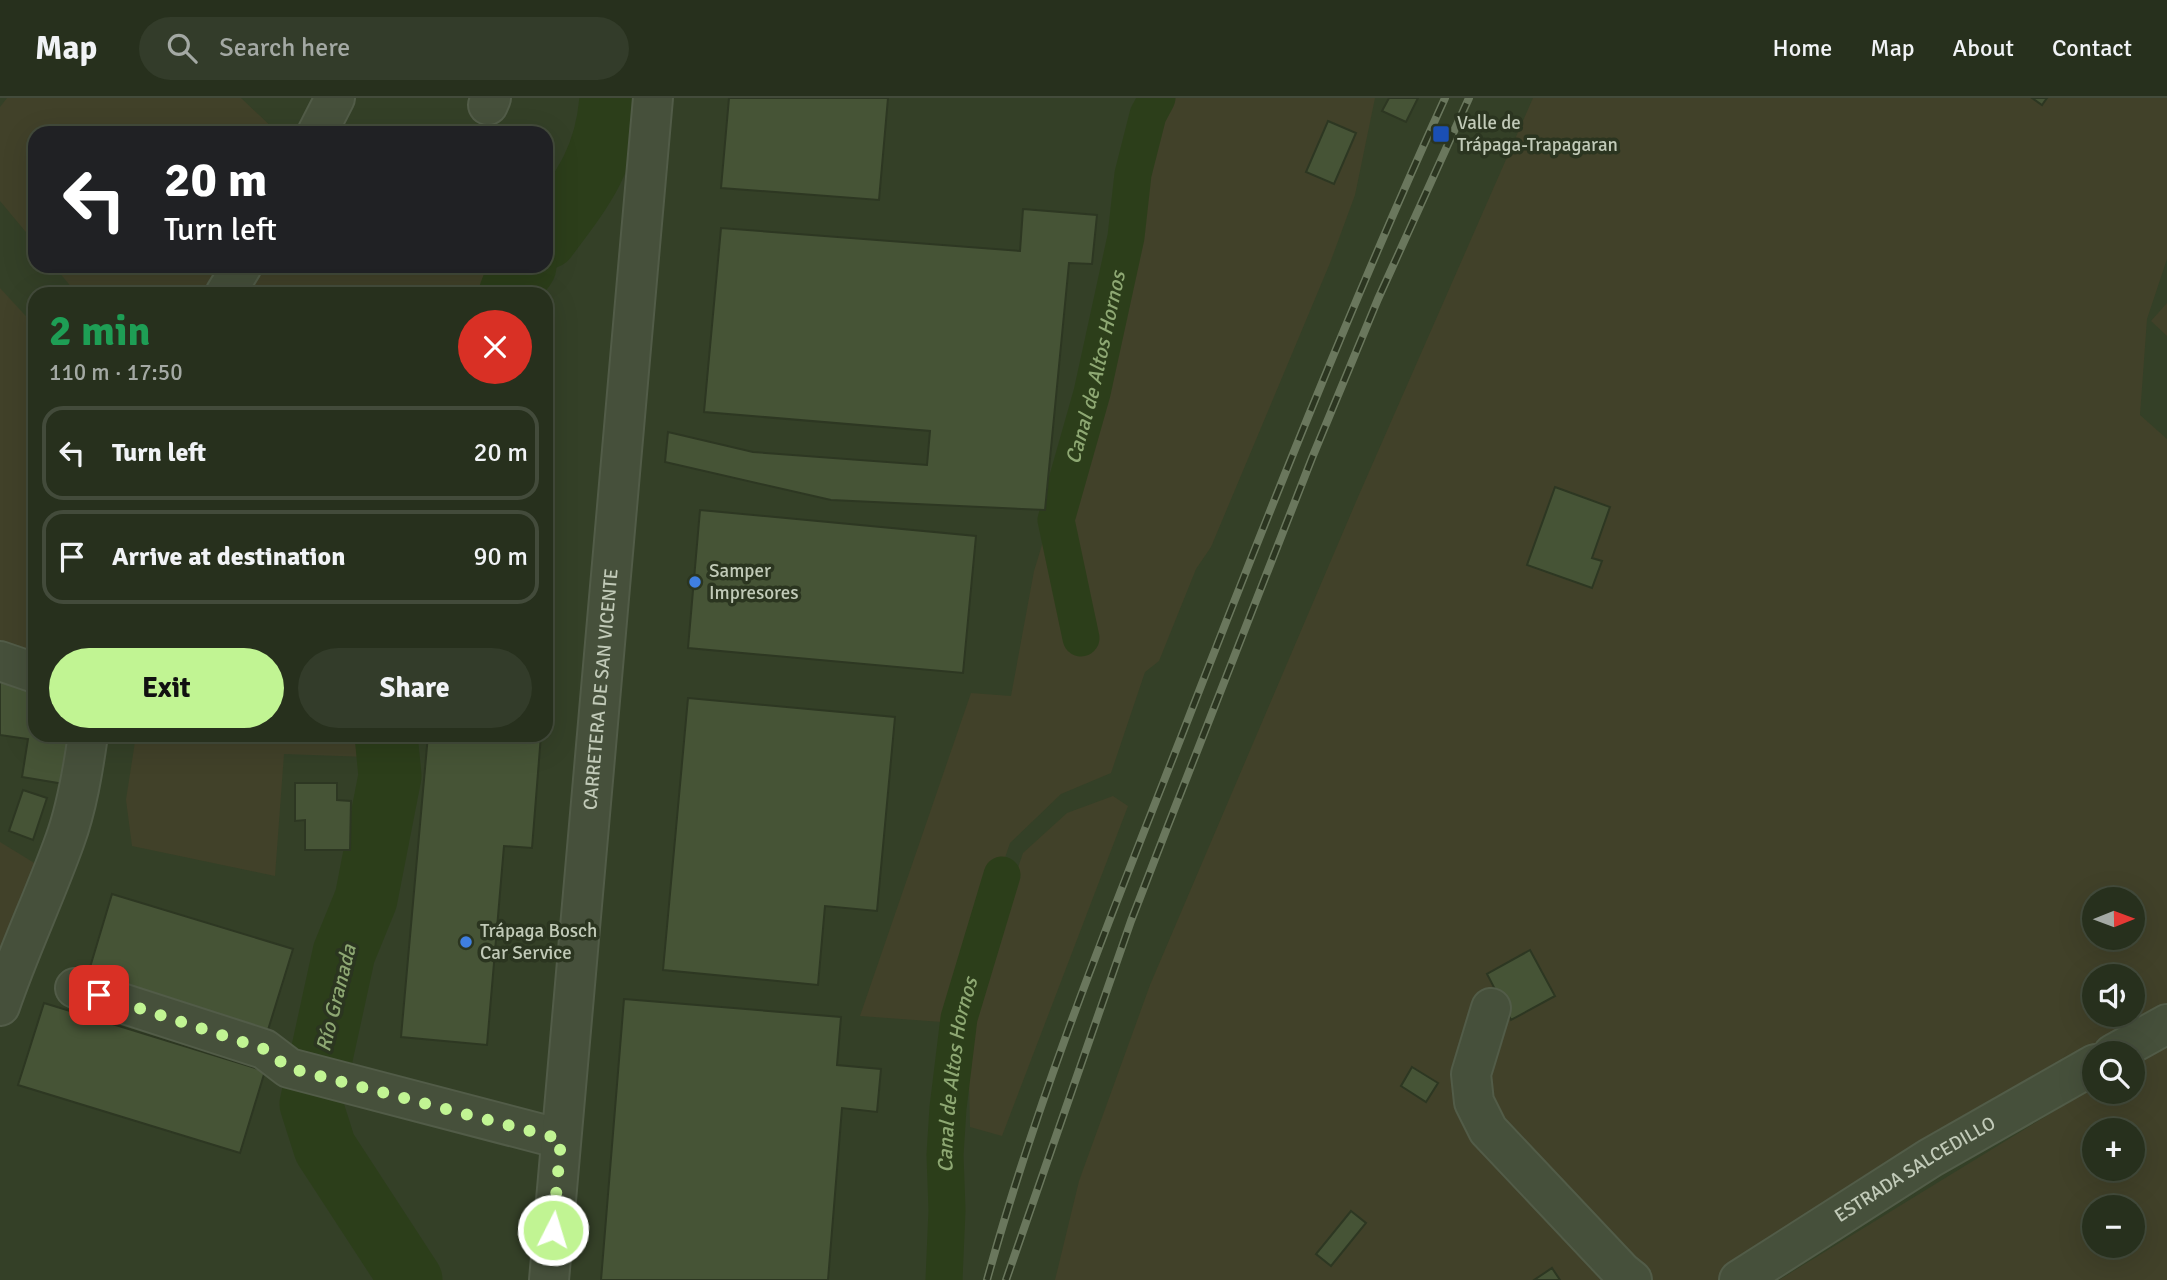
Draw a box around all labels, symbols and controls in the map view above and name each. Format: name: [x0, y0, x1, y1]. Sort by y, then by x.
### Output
search box: [139, 17, 629, 80]
text: Map: [35, 28, 97, 69]
icon: search: [163, 29, 201, 67]
text: Search here: [219, 32, 350, 64]
text: Home: [1772, 33, 1832, 63]
text: Map: [1870, 33, 1915, 63]
text: About: [1953, 33, 2014, 63]
text: Contact: [2052, 33, 2132, 63]
place label: Valle de Trápaga-Trapagaran: [1457, 111, 1618, 157]
marker: Valle de Trápaga-Trapagaran: [1431, 124, 1451, 144]
text: 20 m: [164, 150, 267, 210]
icon: left: [49, 154, 140, 245]
text: Turn left: [164, 210, 277, 249]
water label: Canal de Altos Hornos: [1060, 267, 1131, 467]
text: 2 min: [49, 306, 150, 357]
button: close: [458, 310, 532, 384]
text: 110 m · 17:50: [49, 358, 183, 387]
icon: left: [53, 434, 91, 472]
text: Turn left: [112, 437, 206, 469]
text: 20 m: [473, 437, 528, 469]
icon: arrive: [53, 538, 91, 576]
text: Arrive at destination: [112, 541, 345, 573]
text: 90 m: [473, 541, 528, 573]
place label: Samper Impresores: [709, 559, 799, 605]
street label: CARRETERA DE SAN VICENTE: [578, 567, 624, 811]
marker: Samper Impresores: [687, 574, 703, 590]
button: Exit: [49, 648, 284, 728]
button: Share: [298, 648, 532, 728]
north arrow: [2082, 887, 2146, 950]
map controls: [2082, 887, 2145, 1258]
place label: Trápaga Bosch Car Service: [480, 919, 597, 965]
marker: Trápaga Bosch Car Service: [458, 934, 474, 950]
water label: Río Granada: [310, 940, 362, 1054]
button: sound: [2082, 964, 2145, 1027]
pin: [69, 965, 129, 1025]
water label: Canal de Altos Hornos: [932, 973, 984, 1173]
icon: arrive: [80, 976, 118, 1014]
button: search: [2082, 1041, 2145, 1104]
street label: ESTRADA SALCEDILLO: [1830, 1111, 2000, 1228]
button: +: [2082, 1118, 2145, 1181]
position arrow: [516, 1193, 590, 1267]
button: −: [2082, 1195, 2145, 1258]

